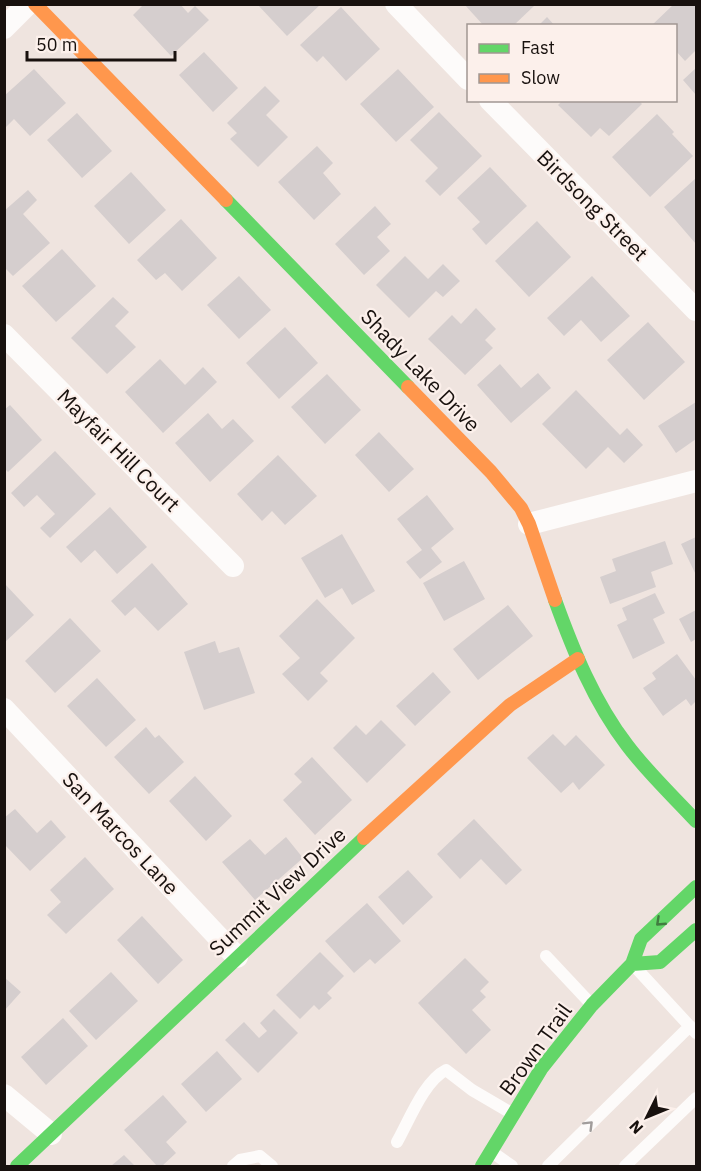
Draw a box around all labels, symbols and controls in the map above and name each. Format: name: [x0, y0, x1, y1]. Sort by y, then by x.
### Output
scale bar: [27, 24, 176, 62]
legend: [467, 24, 677, 102]
text: 50 m: [36, 33, 78, 56]
text: Fast: [521, 36, 555, 59]
text: Slow: [521, 66, 560, 89]
street label: Birdsong Street: [531, 143, 655, 267]
street label: Shady Lake Drive: [355, 303, 487, 437]
street label: Mayfair Hill Court: [52, 383, 186, 517]
street label: San Marcos Lane: [57, 765, 185, 901]
street label: Summit View Drive: [202, 820, 352, 962]
one-way arrow: [656, 915, 666, 926]
street label: Brown Trail: [492, 997, 578, 1100]
north arrow: [617, 1087, 677, 1147]
text: N: [625, 1116, 647, 1138]
one-way arrow: [582, 1122, 593, 1133]

